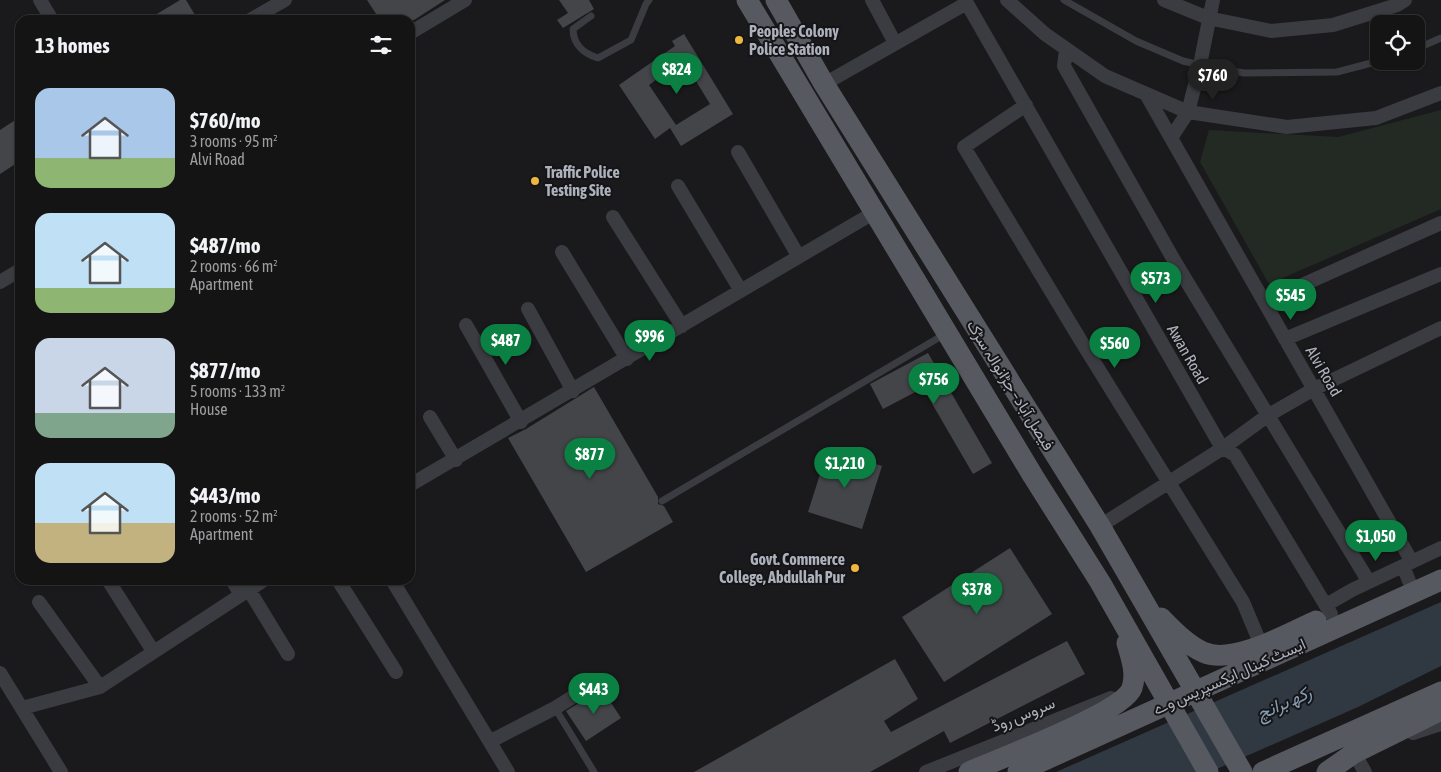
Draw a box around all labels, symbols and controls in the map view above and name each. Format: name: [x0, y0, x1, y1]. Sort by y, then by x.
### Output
map controls: [1370, 15, 1425, 70]
button: locate: [1370, 15, 1425, 70]
place label: Peoples Colony Police Station: [749, 22, 839, 58]
icon: filters: [367, 31, 395, 59]
text: 13 homes: [35, 33, 110, 57]
marker: Peoples Colony Police Station: [733, 34, 745, 46]
pin: $824: [647, 52, 707, 95]
pin: $760: [1183, 58, 1243, 101]
text: $824: [662, 60, 692, 78]
text: $760: [1198, 66, 1228, 84]
icon: home: [75, 108, 135, 168]
text: $760/mo: [190, 108, 261, 132]
text: 3 rooms · 95 m²: [190, 132, 278, 150]
text: Alvi Road: [190, 150, 245, 168]
place label: Traffic Police Testing Site: [545, 163, 620, 199]
marker: Traffic Police Testing Site: [529, 175, 541, 187]
icon: home: [75, 233, 135, 293]
text: $487/mo: [190, 233, 261, 257]
text: 2 rooms · 66 m²: [190, 257, 278, 275]
pin: $573: [1126, 262, 1186, 304]
text: $573: [1141, 269, 1171, 287]
text: Apartment: [190, 275, 253, 293]
pin: $545: [1261, 278, 1321, 321]
text: $545: [1276, 286, 1306, 304]
street label: فیصل آباد– جڑانوالہ سڑک: [962, 317, 1058, 454]
pin: $996: [620, 320, 680, 362]
street label: Awan Road: [1164, 321, 1212, 387]
pin: $487: [476, 324, 536, 366]
pin: $560: [1085, 326, 1145, 369]
text: $996: [635, 327, 665, 345]
text: $487: [491, 331, 521, 349]
text: $560: [1100, 334, 1130, 352]
street label: Alvi Road: [1302, 343, 1346, 399]
icon: home: [75, 358, 135, 418]
text: $877/mo: [190, 358, 261, 382]
pin: $756: [904, 362, 964, 405]
text: $756: [919, 370, 949, 388]
text: 5 rooms · 133 m²: [190, 382, 285, 400]
text: House: [190, 400, 227, 418]
pin: $877: [560, 438, 620, 480]
text: $877: [575, 445, 605, 463]
pin: $1,210: [804, 446, 886, 489]
text: $1,210: [825, 454, 865, 472]
icon: home: [75, 483, 135, 543]
text: $443/mo: [190, 483, 261, 507]
text: 2 rooms · 52 m²: [190, 507, 278, 525]
pin: $1,050: [1335, 520, 1417, 562]
text: Apartment: [190, 525, 253, 543]
text: $1,050: [1356, 527, 1396, 545]
place label: Govt. Commerce College, Abdullah Pur: [719, 550, 845, 586]
marker: Govt. Commerce College, Abdullah Pur: [849, 562, 861, 574]
pin: $378: [947, 572, 1007, 615]
text: $378: [962, 580, 992, 598]
street label: ایسٹ کینال ایکسپریس وے: [1150, 634, 1309, 721]
pin: $443: [564, 672, 624, 715]
text: $443: [579, 680, 609, 698]
water label: رکھ برانچ: [1253, 681, 1316, 727]
street label: سروس روڈ: [989, 693, 1058, 737]

